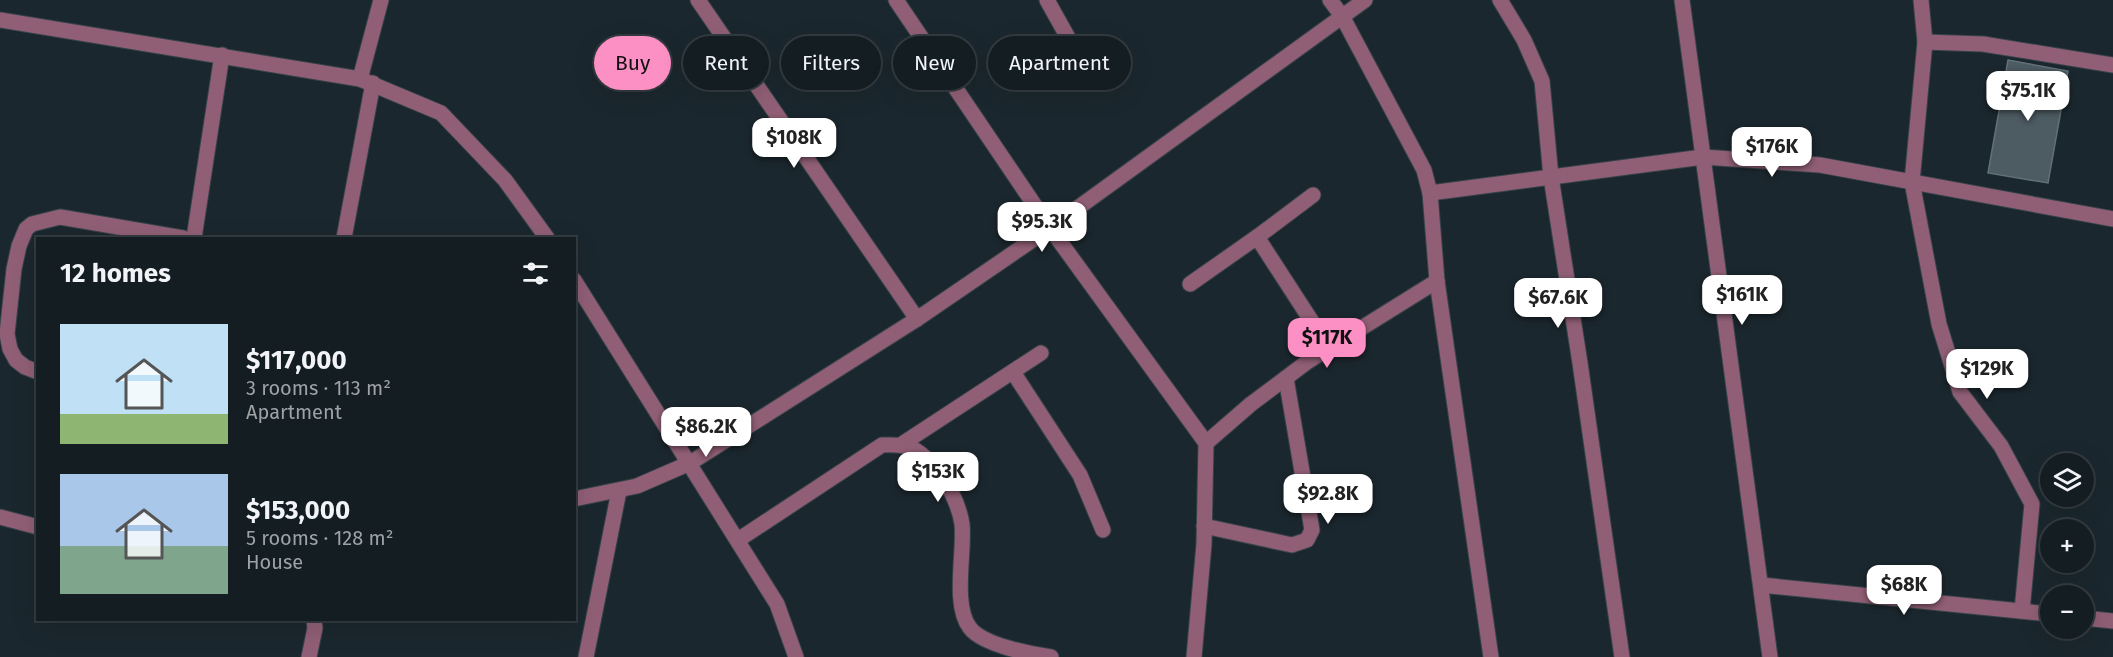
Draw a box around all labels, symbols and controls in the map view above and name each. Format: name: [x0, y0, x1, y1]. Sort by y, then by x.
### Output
chip: Buy: [594, 36, 671, 90]
chip: Rent: [683, 36, 769, 90]
chip: Filters: [781, 36, 881, 90]
chip: New: [893, 36, 976, 90]
chip: Apartment: [988, 36, 1131, 90]
pin: $75.1K: [1979, 71, 2077, 122]
text: $75.1K: [2000, 78, 2056, 102]
pin: $108K: [752, 118, 836, 169]
text: $108K: [766, 125, 822, 149]
pin: $176K: [1730, 127, 1814, 178]
text: $176K: [1746, 134, 1798, 158]
pin: $95.3K: [993, 202, 1091, 253]
text: $95.3K: [1012, 209, 1072, 233]
icon: filters: [519, 257, 552, 290]
text: 12 homes: [60, 258, 171, 289]
pin: $161K: [1700, 275, 1784, 326]
pin: $67.6K: [1509, 278, 1607, 329]
text: $161K: [1716, 282, 1768, 306]
text: $67.6K: [1528, 285, 1588, 309]
pin: $117K: [1285, 318, 1369, 369]
text: $117K: [1302, 325, 1352, 349]
text: $117,000: [246, 345, 347, 376]
icon: home: [108, 348, 180, 420]
pin: $129K: [1945, 349, 2029, 400]
text: $129K: [1960, 356, 2014, 380]
text: 3 rooms · 113 m²: [246, 376, 391, 400]
text: Apartment: [246, 400, 342, 424]
pin: $86.2K: [657, 407, 755, 458]
text: $86.2K: [675, 414, 737, 438]
pin: $153K: [896, 452, 980, 503]
map controls: [2040, 453, 2094, 639]
button: layers: [2040, 453, 2094, 507]
text: $153K: [911, 459, 965, 483]
pin: $92.8K: [1279, 474, 1377, 525]
text: $92.8K: [1298, 481, 1358, 505]
text: $153,000: [246, 495, 350, 526]
icon: home: [108, 498, 180, 570]
button: +: [2040, 519, 2094, 573]
text: 5 rooms · 128 m²: [246, 526, 394, 550]
text: House: [246, 550, 303, 574]
pin: $68K: [1868, 565, 1940, 616]
text: $68K: [1881, 572, 1927, 596]
button: −: [2040, 585, 2094, 639]

